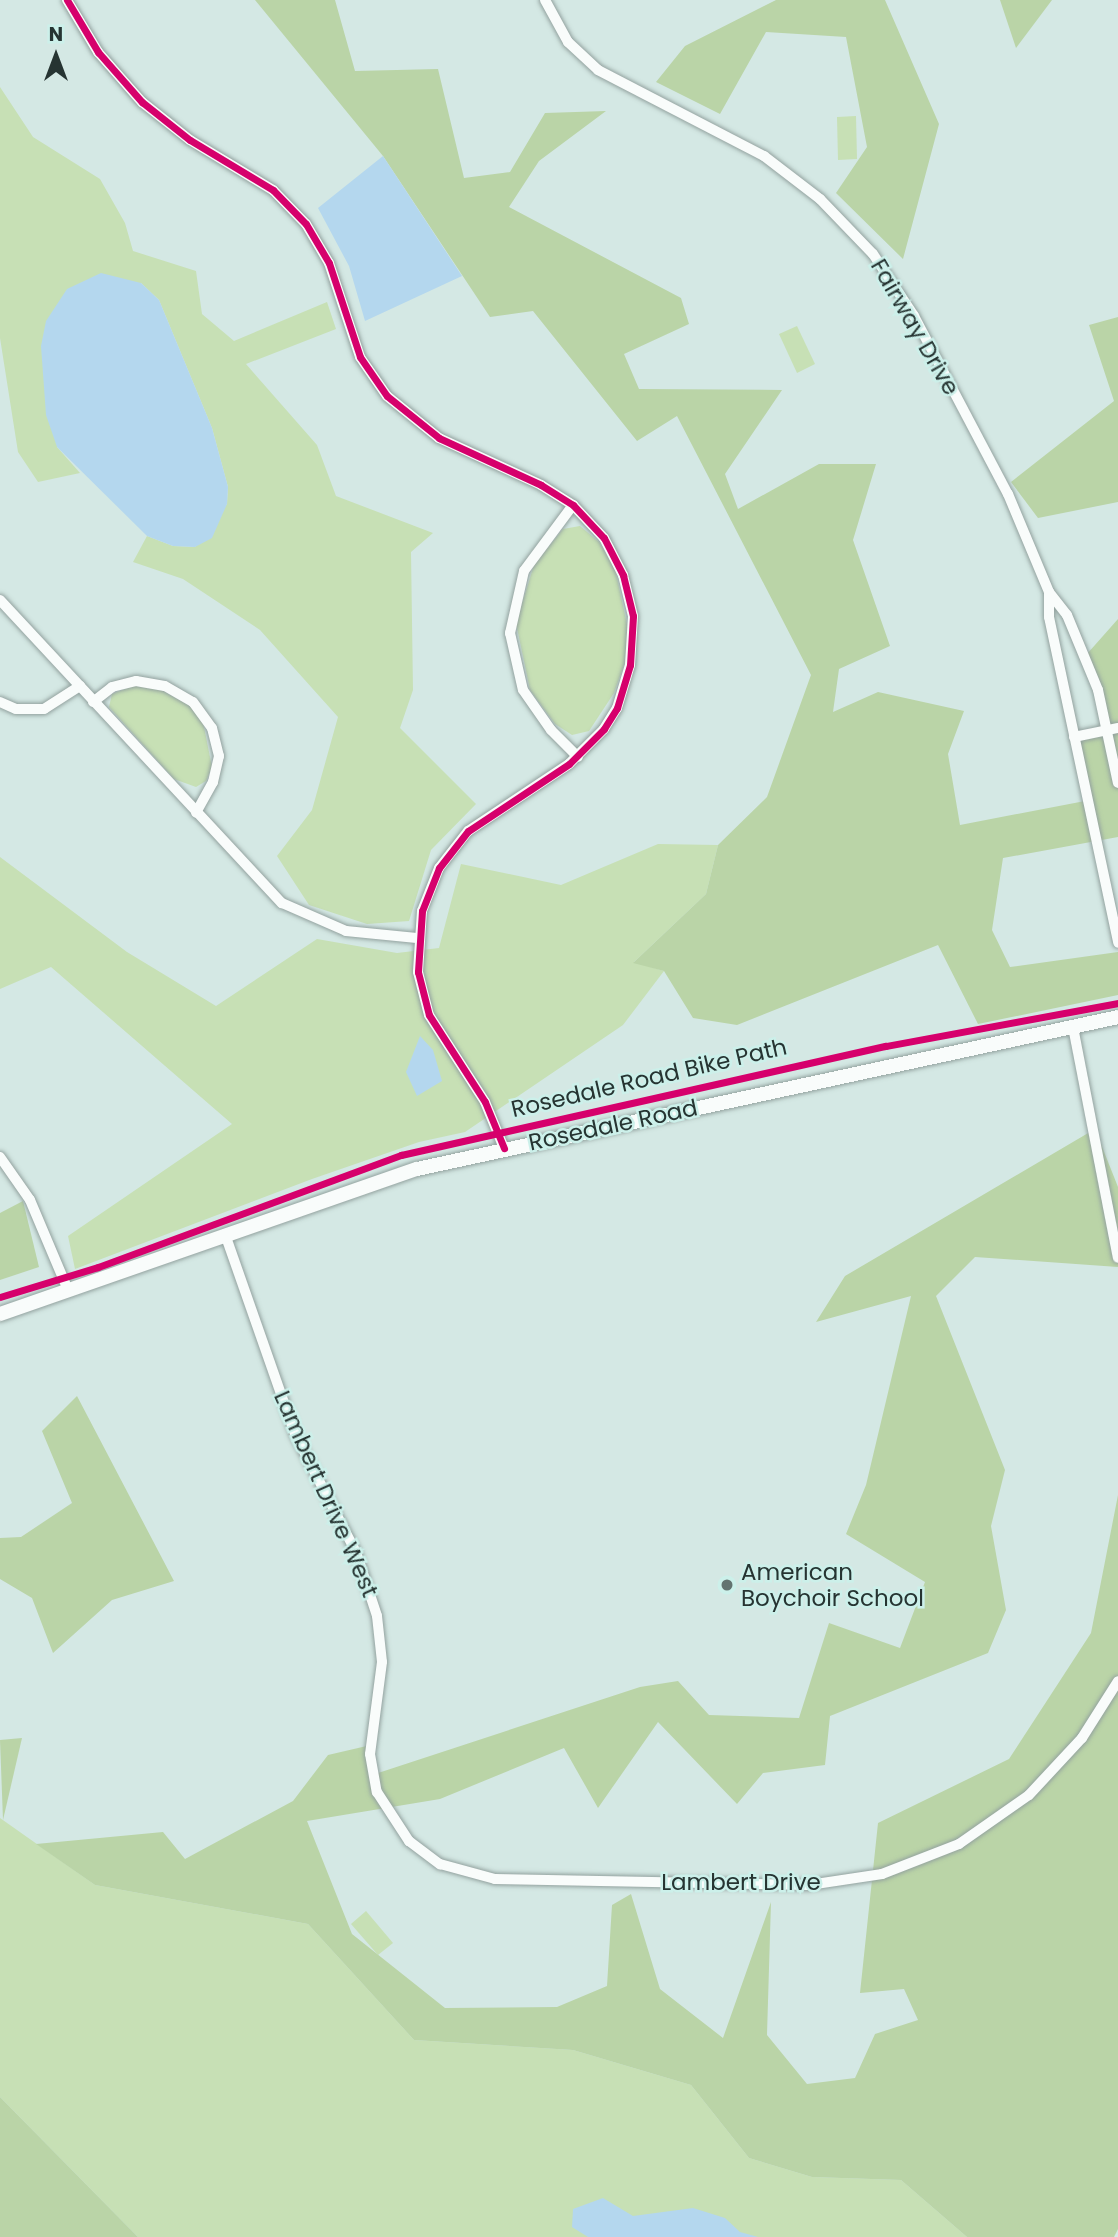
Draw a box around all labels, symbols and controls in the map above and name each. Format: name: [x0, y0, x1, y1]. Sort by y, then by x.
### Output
north arrow: [21, 21, 91, 91]
text: N: [49, 21, 63, 48]
street label: Fairway Drive: [865, 254, 965, 400]
street label: Rosedale Road Bike Path: [508, 1033, 790, 1123]
street label: Rosedale Road: [526, 1094, 700, 1156]
street label: Lambert Drive West: [268, 1387, 384, 1601]
place label: American Boychoir School: [741, 1558, 924, 1612]
marker: American Boychoir School: [719, 1577, 735, 1593]
street label: Lambert Drive: [661, 1868, 821, 1896]

